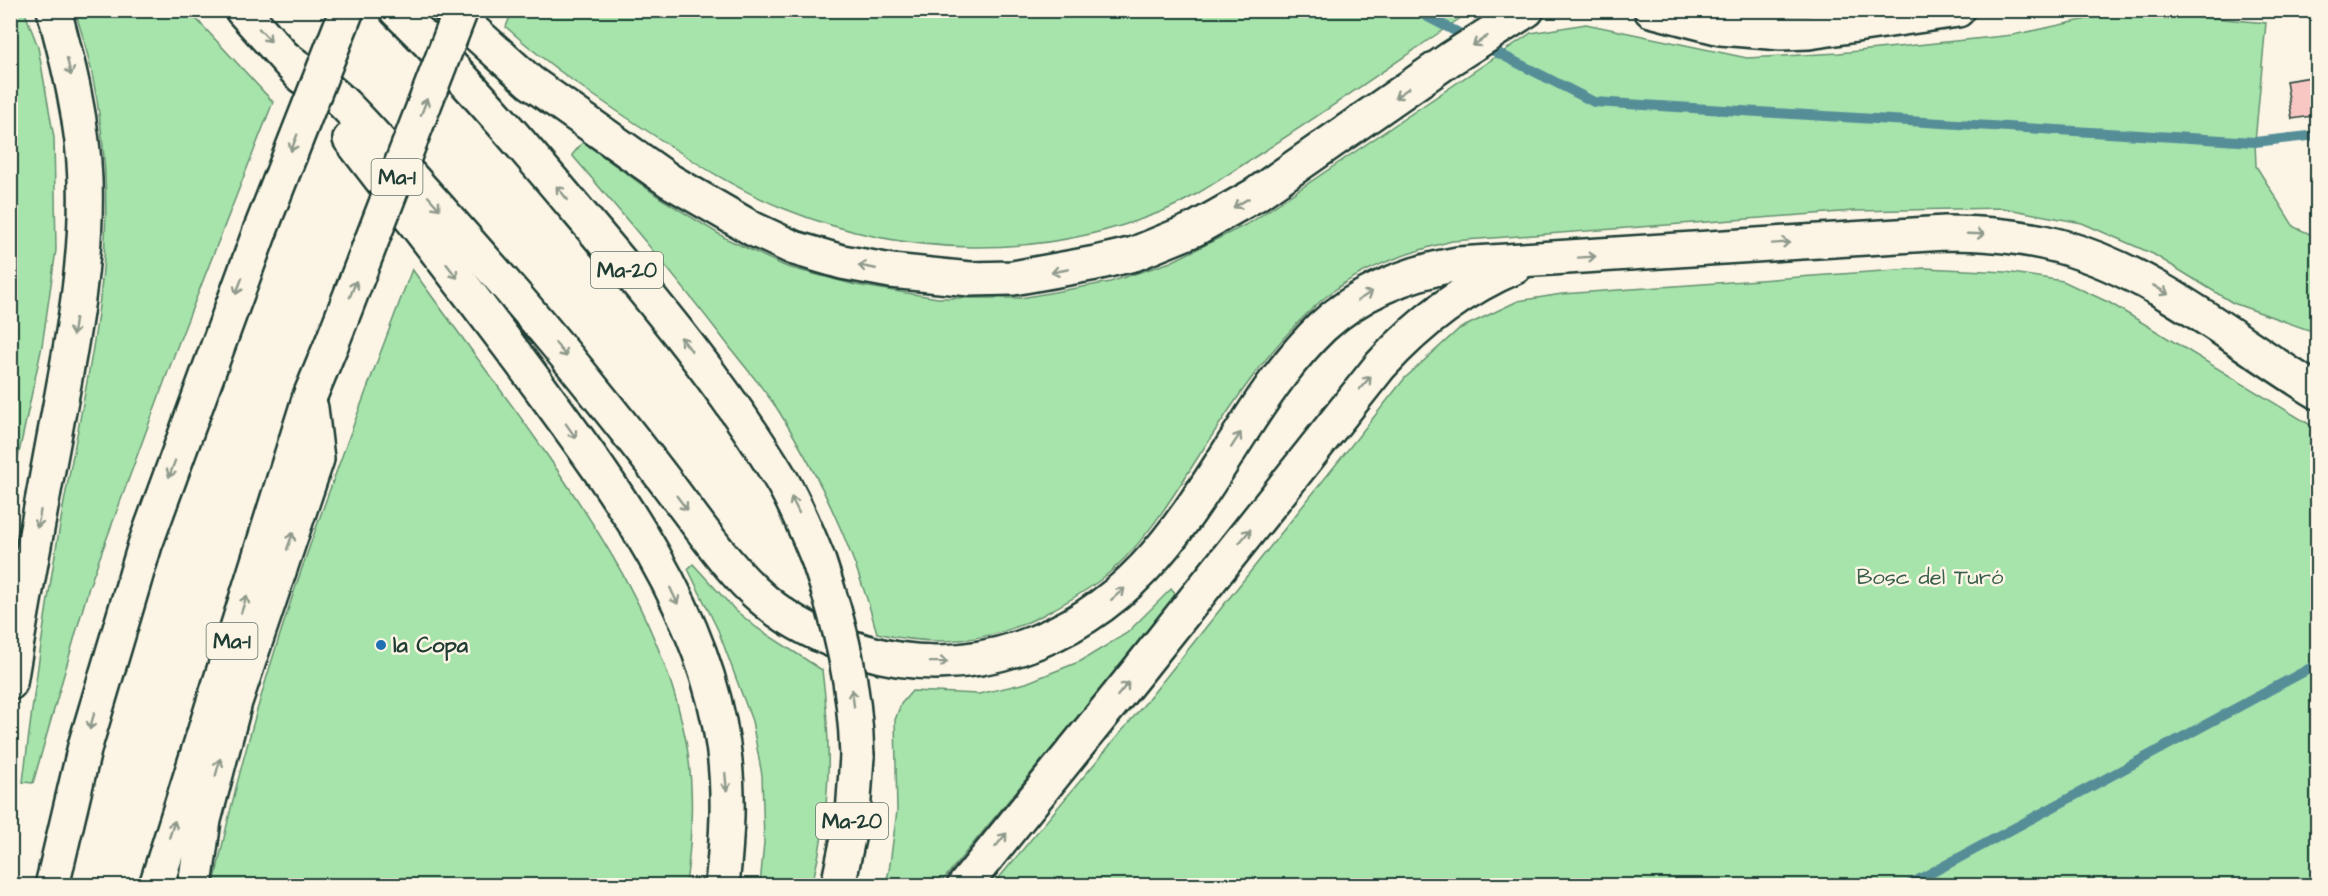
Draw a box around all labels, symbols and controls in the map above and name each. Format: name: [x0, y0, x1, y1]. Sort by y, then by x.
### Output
one-way arrow: [258, 27, 272, 42]
one-way arrow: [1471, 34, 1488, 47]
one-way arrow: [64, 57, 75, 76]
one-way arrow: [1395, 87, 1411, 99]
one-way arrow: [419, 98, 430, 117]
one-way arrow: [288, 133, 299, 152]
road number: Ma-1: [372, 159, 422, 195]
one-way arrow: [555, 186, 569, 201]
one-way arrow: [427, 195, 441, 210]
one-way arrow: [1233, 197, 1250, 209]
one-way arrow: [1966, 228, 1985, 239]
one-way arrow: [1771, 238, 1791, 249]
one-way arrow: [1576, 251, 1596, 262]
road number: Ma-20: [591, 252, 663, 288]
one-way arrow: [857, 261, 877, 272]
one-way arrow: [446, 263, 459, 279]
one-way arrow: [1051, 266, 1071, 277]
one-way arrow: [233, 276, 244, 295]
one-way arrow: [349, 280, 360, 299]
one-way arrow: [2152, 284, 2169, 296]
one-way arrow: [1356, 290, 1373, 302]
one-way arrow: [68, 317, 79, 337]
one-way arrow: [679, 336, 692, 352]
one-way arrow: [555, 342, 568, 358]
one-way arrow: [1359, 375, 1372, 391]
one-way arrow: [565, 422, 577, 438]
one-way arrow: [1230, 432, 1242, 449]
one-way arrow: [166, 459, 177, 478]
one-way arrow: [675, 495, 688, 511]
one-way arrow: [788, 497, 800, 515]
one-way arrow: [33, 509, 44, 528]
one-way arrow: [1239, 529, 1252, 545]
one-way arrow: [285, 532, 296, 551]
park label: Bosc del Turó: [1857, 562, 2004, 593]
one-way arrow: [669, 587, 680, 605]
one-way arrow: [1110, 587, 1125, 601]
one-way arrow: [239, 595, 250, 614]
road number: Ma-1: [206, 623, 258, 659]
place label: la Copa: [393, 630, 469, 661]
marker: la Copa: [374, 638, 388, 652]
one-way arrow: [929, 656, 949, 667]
one-way arrow: [1117, 681, 1130, 697]
one-way arrow: [847, 688, 858, 708]
one-way arrow: [86, 711, 97, 730]
one-way arrow: [213, 757, 224, 776]
one-way arrow: [721, 772, 732, 792]
road number: Ma-20: [816, 803, 888, 839]
one-way arrow: [167, 820, 178, 839]
one-way arrow: [994, 832, 1007, 848]

